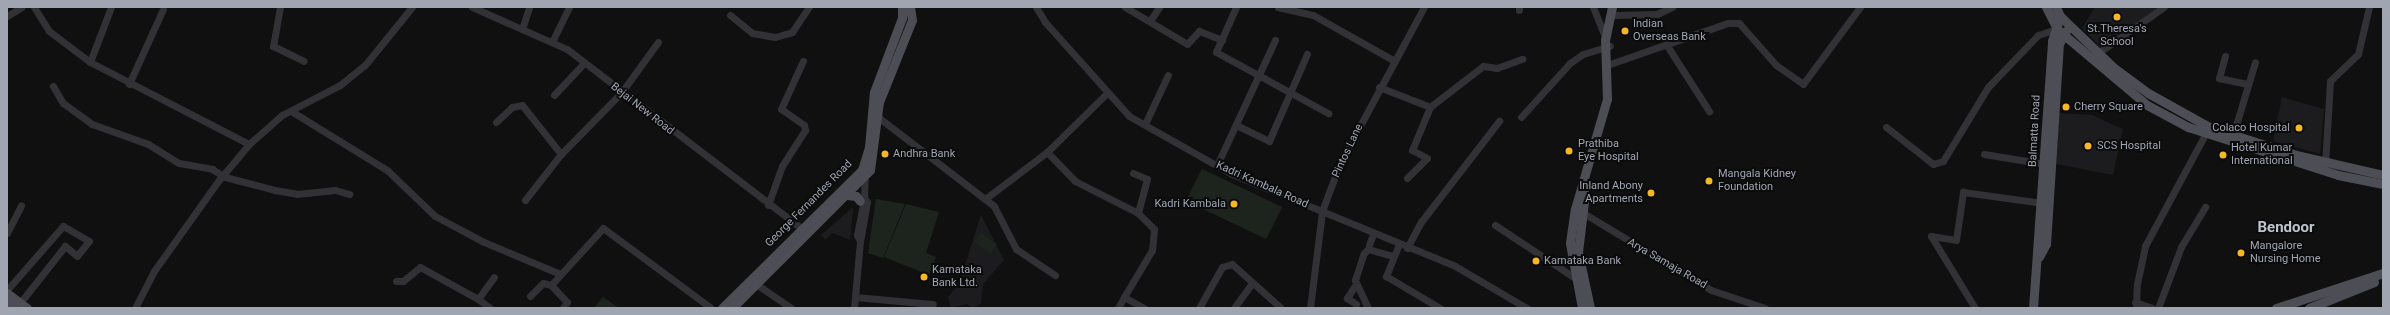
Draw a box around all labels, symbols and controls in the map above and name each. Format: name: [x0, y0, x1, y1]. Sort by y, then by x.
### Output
marker: St.Theresa's School: [2112, 12, 2122, 22]
place label: Indian Overseas Bank: [1633, 18, 1706, 44]
place label: St.Theresa's School: [2087, 23, 2147, 49]
marker: Indian Overseas Bank: [1620, 26, 1630, 36]
street label: Bejai New Road: [608, 80, 676, 138]
street label: Balmatta Road: [2027, 95, 2043, 167]
place label: Cherry Square: [2074, 100, 2143, 114]
marker: Cherry Square: [2061, 102, 2071, 112]
place label: Colaco Hospital: [2212, 121, 2290, 135]
street label: Pintos Lane: [1330, 122, 1366, 180]
marker: Colaco Hospital: [2293, 122, 2305, 134]
place label: Prathiba Eye Hospital: [1578, 138, 1639, 164]
place label: SCS Hospital: [2097, 139, 2161, 153]
marker: SCS Hospital: [2082, 140, 2094, 152]
place label: Hotel Kumar International: [2231, 142, 2293, 168]
marker: Prathiba Eye Hospital: [1563, 145, 1575, 157]
place label: Andhra Bank: [893, 147, 955, 161]
marker: Andhra Bank: [880, 149, 890, 159]
marker: Hotel Kumar International: [2218, 150, 2228, 160]
street label: George Fernandes Road: [763, 158, 855, 250]
street label: Kadri Kambala Road: [1214, 159, 1310, 211]
place label: Mangala Kidney Foundation: [1718, 168, 1796, 194]
marker: Mangala Kidney Foundation: [1703, 175, 1715, 187]
place label: Inland Abony Apartments: [1579, 180, 1643, 206]
marker: Inland Abony Apartments: [1646, 188, 1656, 198]
place label: Kadri Kambala: [1154, 197, 1226, 211]
marker: Kadri Kambala: [1229, 199, 1239, 209]
district label: Bendoor: [2258, 219, 2314, 237]
street label: Arya Samaja Road: [1625, 236, 1709, 292]
place label: Mangalore Nursing Home: [2250, 240, 2321, 266]
marker: Mangalore Nursing Home: [2235, 247, 2247, 259]
place label: Karnataka Bank: [1544, 254, 1621, 268]
marker: Karnataka Bank: [1531, 256, 1541, 266]
place label: Karnataka Bank Ltd.: [932, 264, 982, 290]
marker: Karnataka Bank Ltd.: [919, 272, 929, 282]

